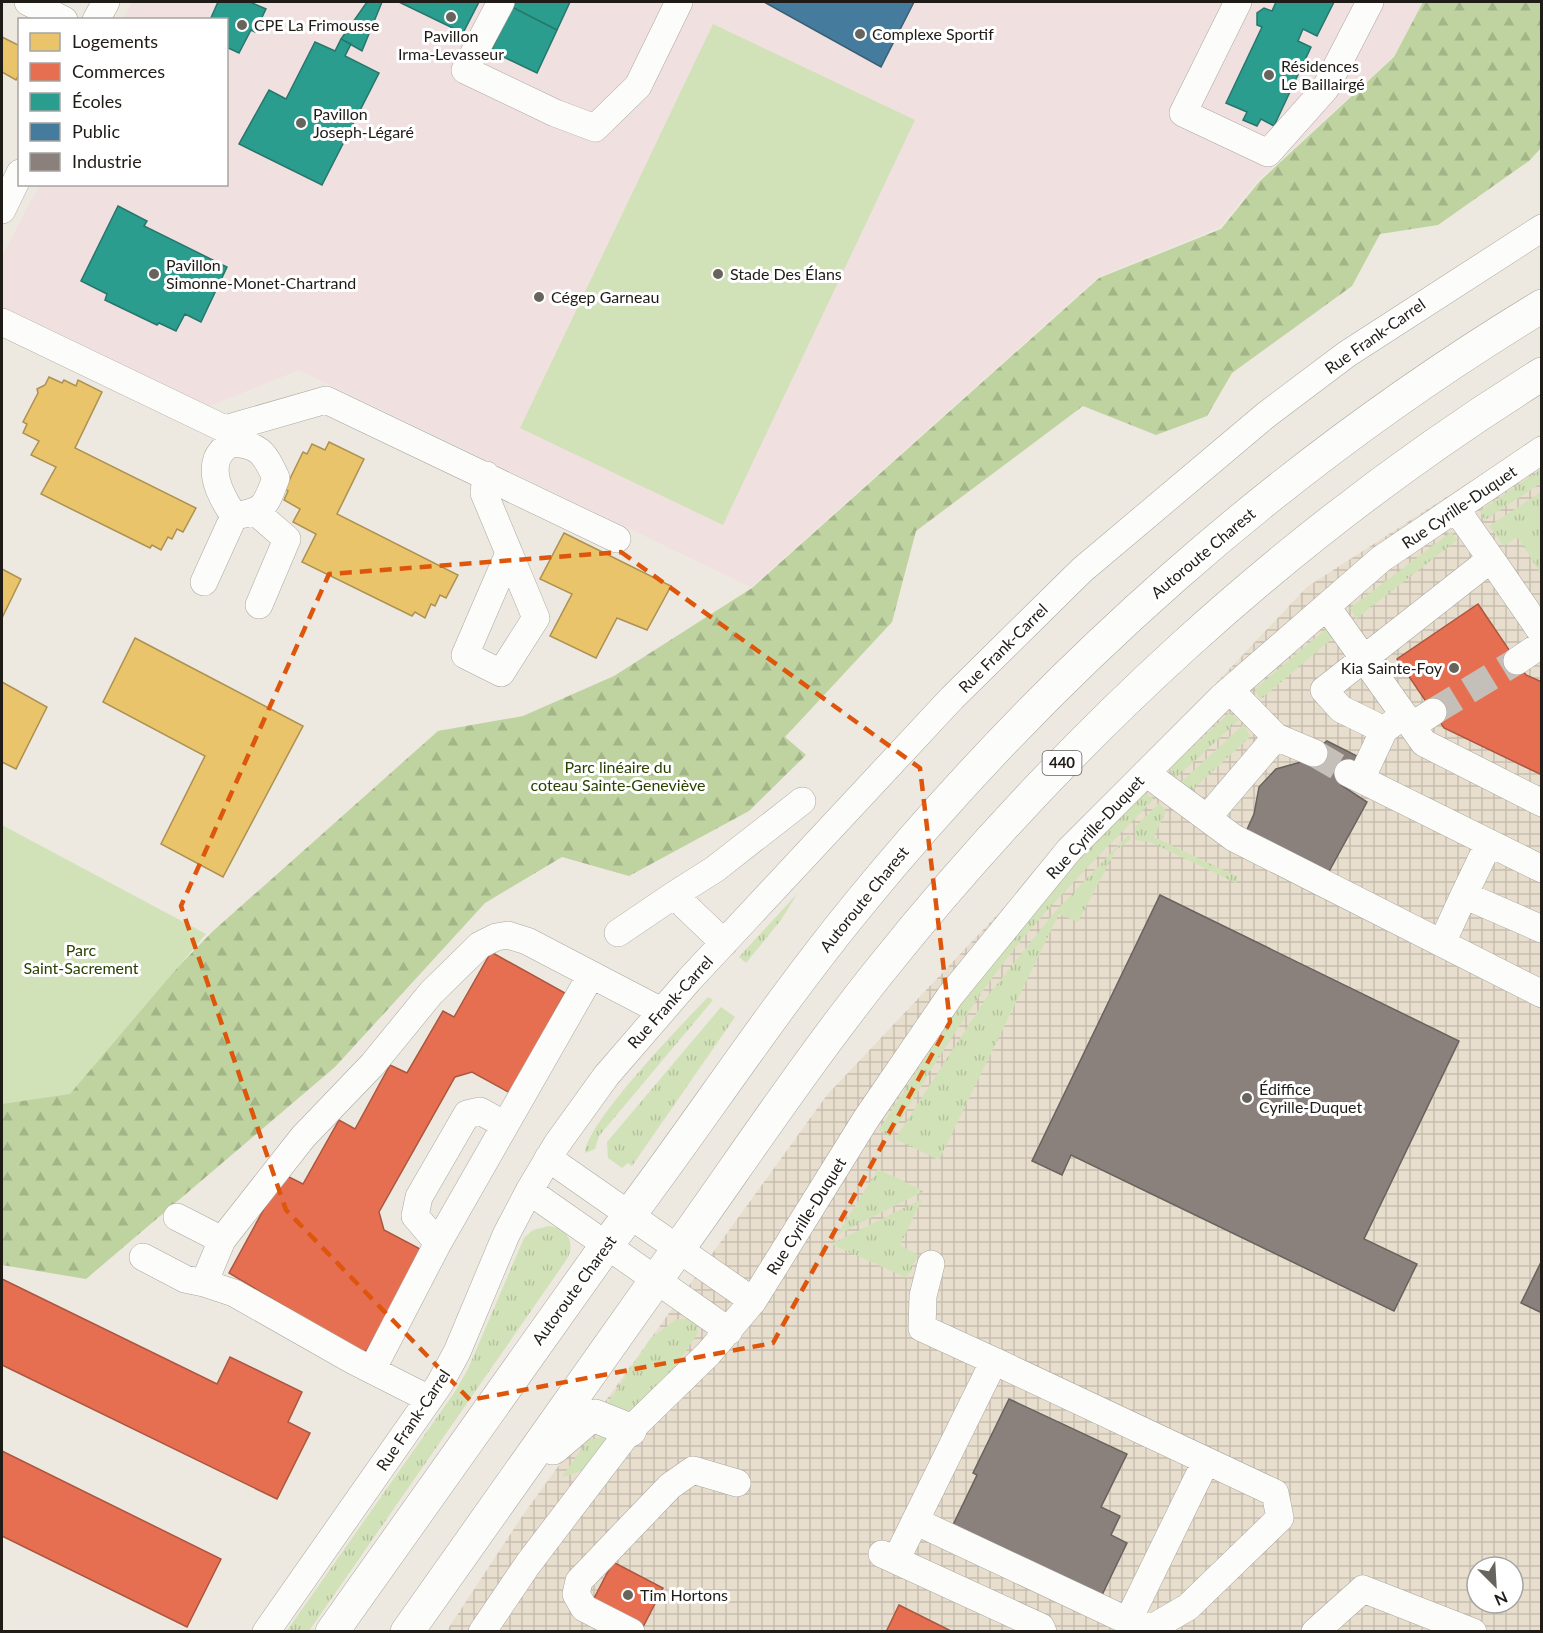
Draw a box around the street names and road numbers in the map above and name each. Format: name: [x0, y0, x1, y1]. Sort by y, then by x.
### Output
street label: Rue Frank-Carrel: [1321, 294, 1428, 377]
street label: Rue Cyrille-Duquet: [1398, 461, 1520, 552]
street label: Autoroute Charest: [1147, 503, 1259, 602]
street label: Rue Frank-Carrel: [954, 599, 1051, 696]
road number: 440: [1042, 751, 1082, 775]
street label: Rue Cyrille-Duquet: [1042, 771, 1148, 882]
street label: Autoroute Charest: [815, 842, 912, 955]
street label: Rue Frank-Carrel: [623, 951, 716, 1052]
street label: Rue Cyrille-Duquet: [762, 1153, 849, 1278]
street label: Autoroute Charest: [528, 1231, 620, 1348]
street label: Rue Frank-Carrel: [372, 1366, 453, 1474]

